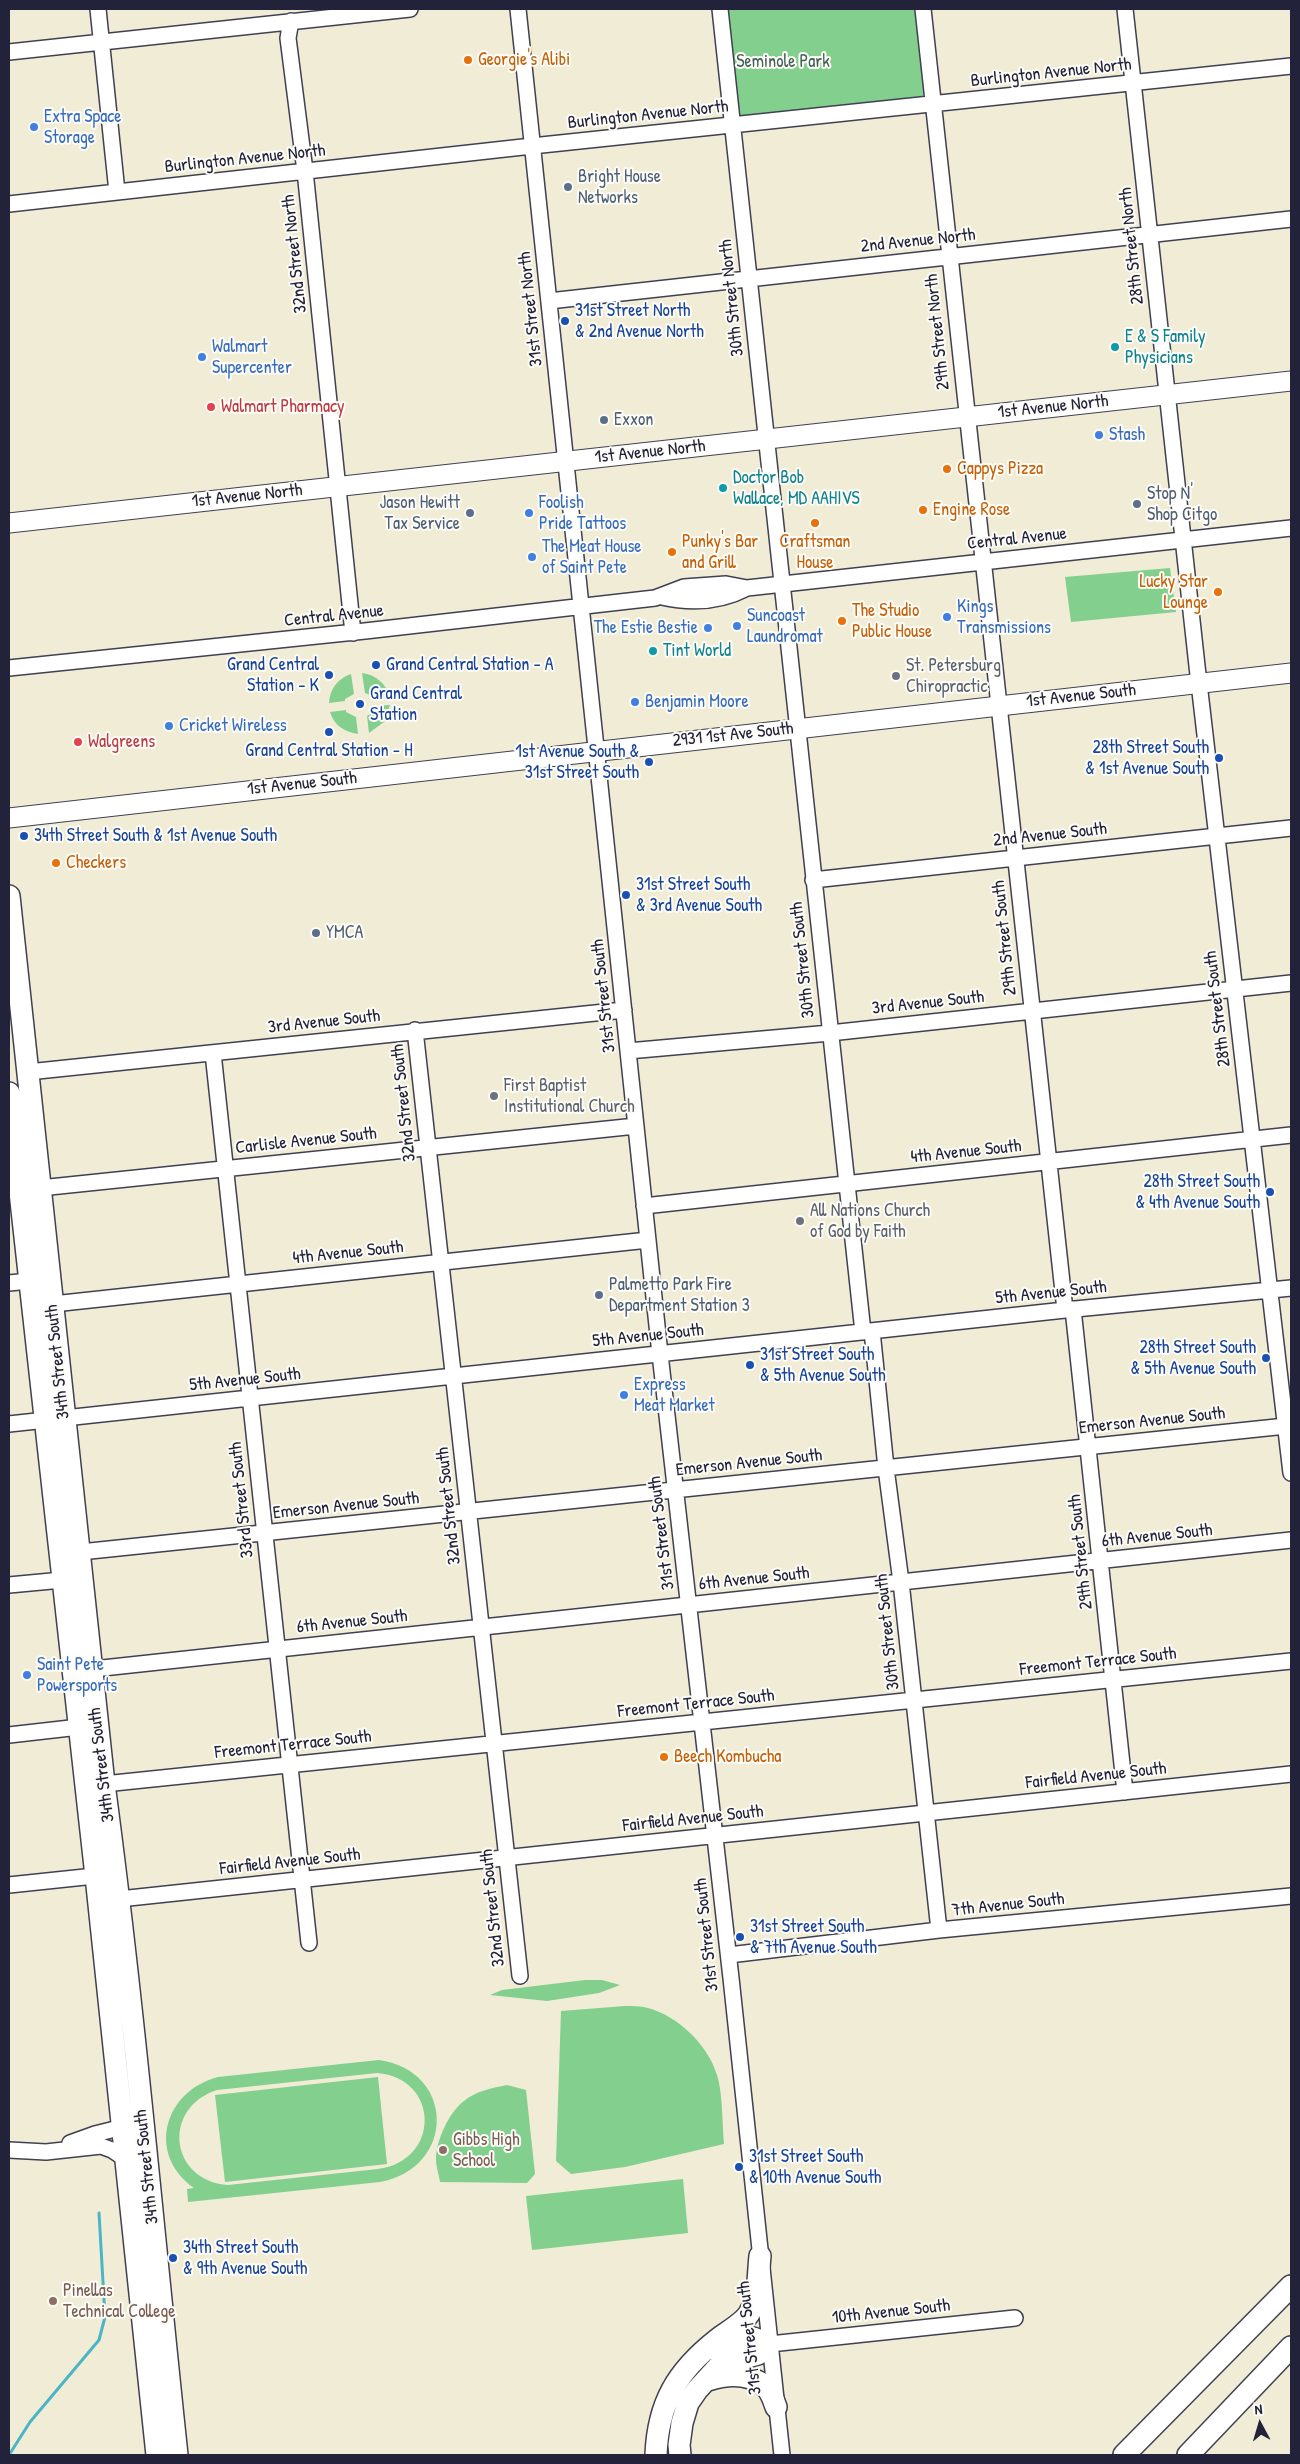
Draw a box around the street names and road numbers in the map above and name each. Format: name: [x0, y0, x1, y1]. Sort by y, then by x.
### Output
street label: Burlington Avenue North: [970, 54, 1132, 92]
street label: Burlington Avenue North: [567, 96, 729, 134]
street label: Burlington Avenue North: [164, 140, 326, 178]
street label: 28th Street North: [1115, 186, 1149, 306]
street label: 32nd Street North: [278, 194, 312, 314]
street label: 2nd Avenue North: [860, 224, 976, 258]
street label: 30th Street North: [715, 238, 749, 358]
street label: 31st Street North: [514, 250, 548, 368]
street label: 29th Street North: [921, 273, 955, 391]
street label: 1st Avenue North: [997, 390, 1109, 424]
street label: 1st Avenue North: [594, 435, 706, 469]
street label: 1st Avenue North: [191, 479, 303, 513]
street label: Central Avenue: [966, 523, 1068, 555]
street label: Central Avenue: [283, 600, 385, 632]
street label: 1st Avenue South: [1025, 680, 1137, 712]
street label: 2931 1st Ave South: [672, 718, 794, 752]
street label: 1st Avenue South: [246, 768, 358, 800]
street label: 2nd Avenue South: [992, 818, 1108, 852]
street label: 29th Street South: [988, 879, 1022, 997]
street label: 30th Street South: [786, 901, 820, 1019]
street label: 31st Street South: [587, 938, 621, 1054]
street label: 28th Street South: [1200, 950, 1236, 1068]
street label: 3rd Avenue South: [871, 986, 985, 1020]
street label: 3rd Avenue South: [267, 1005, 381, 1039]
street label: 32nd Street South: [387, 1043, 421, 1163]
street label: Carlisle Avenue South: [234, 1123, 378, 1159]
street label: 4th Avenue South: [910, 1135, 1022, 1169]
street label: 4th Avenue South: [292, 1236, 404, 1270]
street label: 5th Avenue South: [994, 1276, 1108, 1310]
street label: 34th Street South: [41, 1304, 75, 1420]
street label: 5th Avenue South: [591, 1319, 705, 1353]
street label: 5th Avenue South: [188, 1363, 302, 1397]
street label: Emerson Avenue South: [1078, 1403, 1226, 1439]
street label: 33rd Street South: [225, 1441, 259, 1559]
street label: Emerson Avenue South: [675, 1445, 823, 1481]
street label: 32nd Street South: [432, 1446, 466, 1566]
street label: 31st Street South: [644, 1475, 680, 1591]
street label: Emerson Avenue South: [272, 1488, 420, 1524]
street label: 29th Street South: [1064, 1493, 1098, 1611]
street label: 6th Avenue South: [1101, 1519, 1213, 1553]
street label: 6th Avenue South: [698, 1562, 810, 1596]
street label: 30th Street South: [871, 1573, 905, 1691]
street label: 6th Avenue South: [296, 1605, 408, 1639]
street label: Freemont Terrace South: [1019, 1643, 1177, 1681]
street label: Freemont Terrace South: [617, 1685, 775, 1723]
street label: 34th Street South: [84, 1707, 120, 1823]
street label: Freemont Terrace South: [214, 1726, 372, 1764]
street label: Fairfield Avenue South: [1025, 1758, 1167, 1794]
street label: Fairfield Avenue South: [622, 1801, 764, 1837]
street label: Fairfield Avenue South: [219, 1844, 361, 1880]
street label: 32nd Street South: [476, 1848, 510, 1968]
street label: 31st Street South: [690, 1877, 724, 1993]
street label: 7th Avenue South: [951, 1888, 1065, 1922]
street label: 34th Street South: [130, 2109, 164, 2225]
street label: 31st Street South: [733, 2280, 767, 2396]
street label: 10th Avenue South: [831, 2295, 951, 2329]

